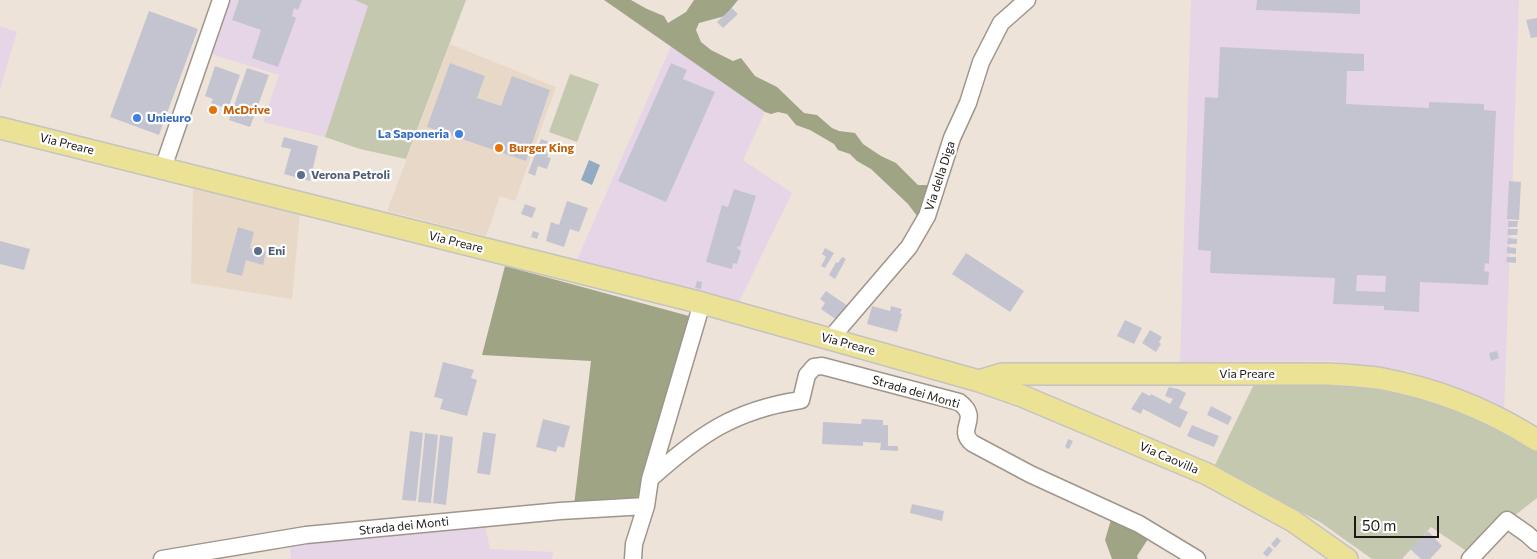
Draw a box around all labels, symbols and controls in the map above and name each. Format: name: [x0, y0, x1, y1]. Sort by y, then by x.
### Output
place label: McDrive: [223, 103, 270, 117]
marker: McDrive: [207, 104, 219, 116]
place label: Unieuro: [147, 111, 191, 125]
marker: Unieuro: [131, 112, 143, 124]
place label: La Saponeria: [378, 127, 449, 141]
marker: La Saponeria: [453, 128, 465, 140]
street label: Via Preare: [38, 130, 96, 158]
street label: Via della Diga: [922, 139, 958, 213]
place label: Burger King: [509, 141, 574, 155]
marker: Burger King: [493, 142, 505, 154]
place label: Verona Petroli: [311, 168, 390, 182]
marker: Verona Petroli: [295, 169, 307, 181]
street label: Via Preare: [427, 228, 485, 256]
place label: Eni: [268, 244, 285, 258]
marker: Eni: [252, 245, 264, 257]
street label: Via Preare: [819, 330, 877, 358]
street label: Via Preare: [1219, 367, 1275, 381]
street label: Strada dei Monti: [871, 373, 961, 411]
street label: Via Caovilla: [1137, 439, 1201, 477]
scale bar: [1357, 506, 1442, 538]
street label: Strada dei Monti: [358, 514, 450, 538]
text: 50 m: [1362, 516, 1396, 534]

